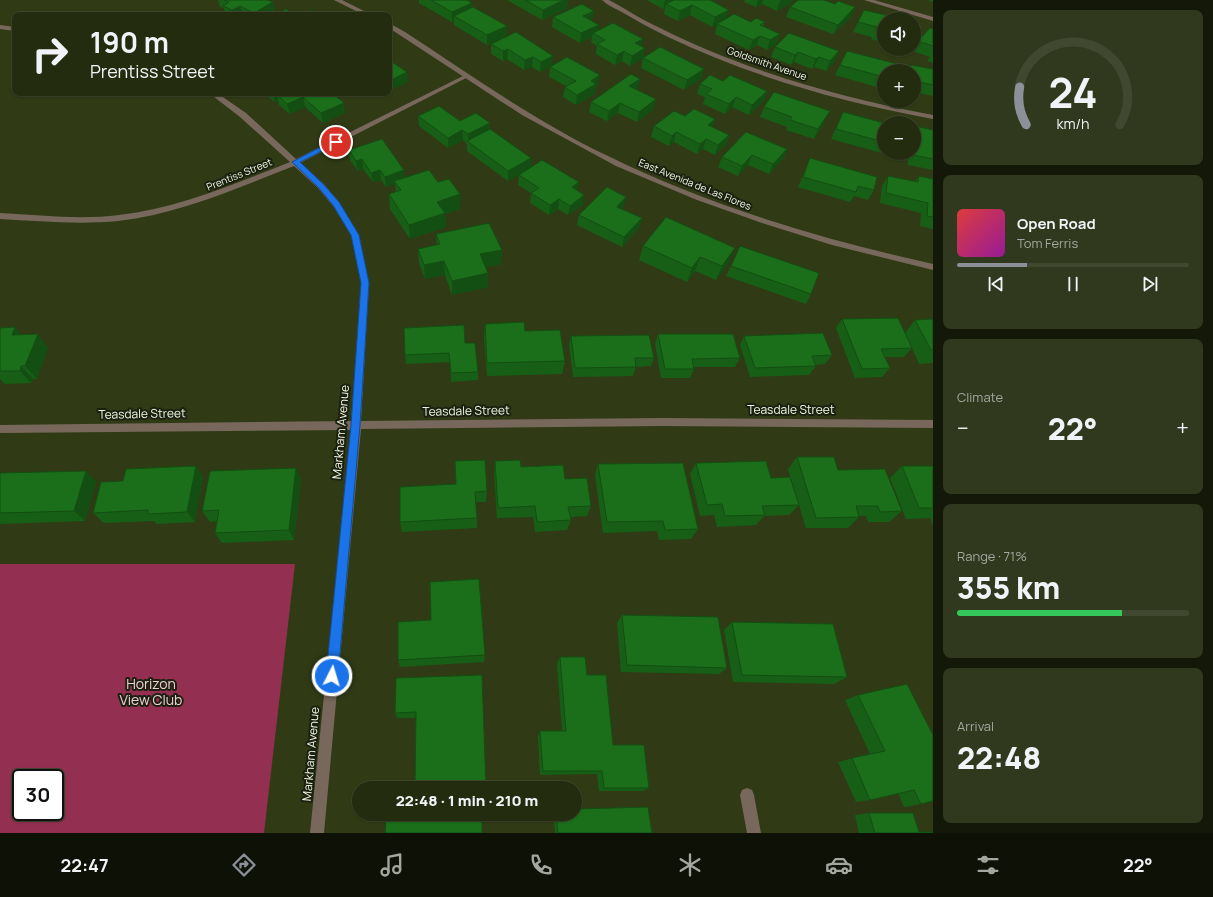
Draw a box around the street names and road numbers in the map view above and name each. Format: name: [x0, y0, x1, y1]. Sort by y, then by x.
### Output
street label: Goldsmith Avenue: [725, 43, 809, 83]
street label: Prentiss Street: [204, 155, 274, 193]
street label: East Avenida de Las Flores: [637, 155, 753, 213]
street label: Markham Avenue: [328, 384, 353, 480]
street label: Teasdale Street: [422, 401, 510, 420]
street label: Teasdale Street: [747, 401, 835, 418]
street label: Teasdale Street: [98, 404, 186, 423]
street label: Markham Avenue: [298, 706, 323, 802]

